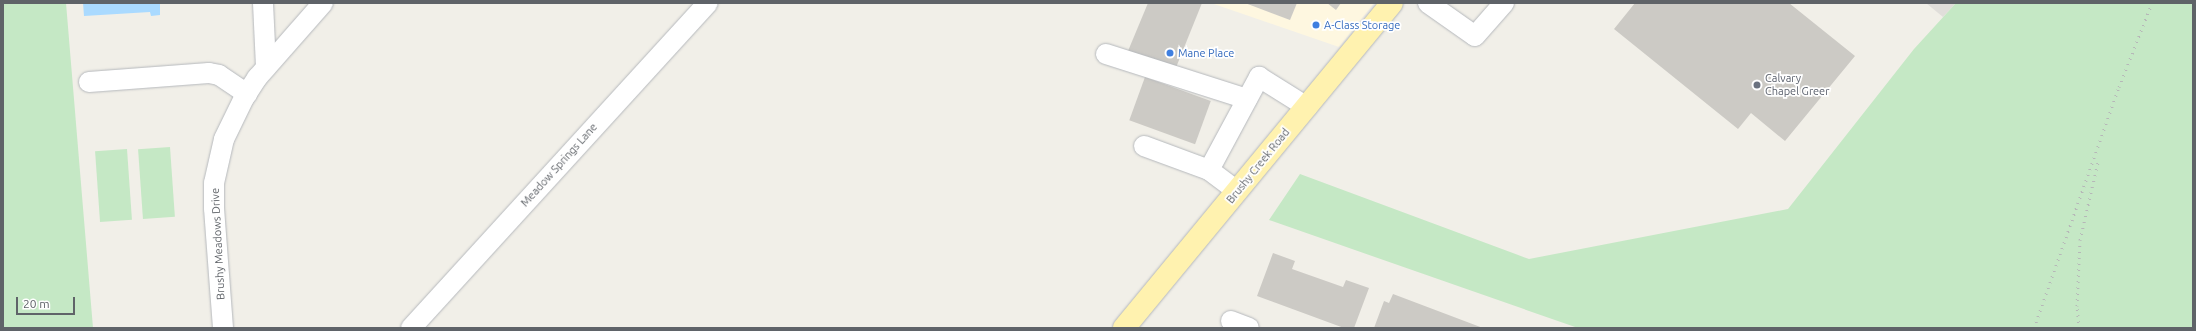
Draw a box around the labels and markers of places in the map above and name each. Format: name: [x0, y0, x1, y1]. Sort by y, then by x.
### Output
place label: A-Class Storage: [1324, 18, 1400, 32]
marker: A-Class Storage: [1311, 20, 1321, 30]
place label: Mane Place: [1178, 46, 1234, 60]
marker: Mane Place: [1165, 48, 1175, 58]
place label: Calvary Chapel Greer: [1765, 72, 1829, 98]
marker: Calvary Chapel Greer: [1752, 80, 1762, 90]

